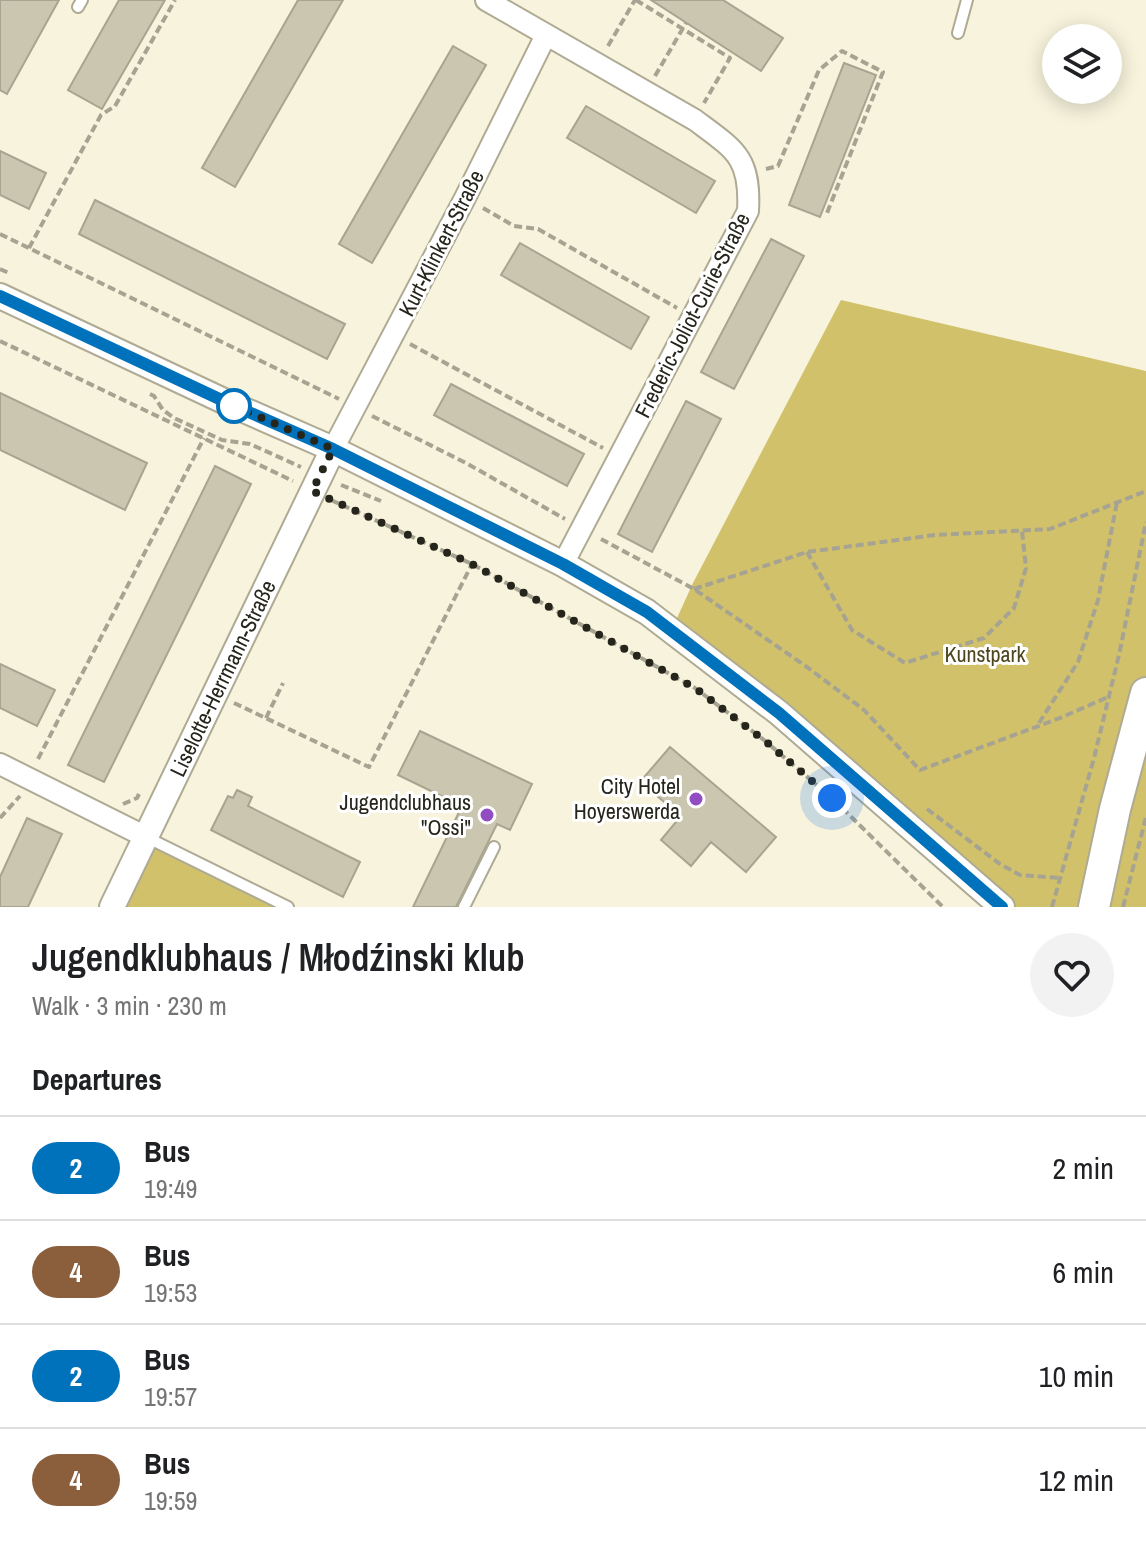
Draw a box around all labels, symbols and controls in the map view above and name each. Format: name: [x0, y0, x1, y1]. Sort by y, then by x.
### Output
map controls: [1042, 24, 1122, 104]
button: layers: [1042, 24, 1122, 104]
street label: Kurt-Klinkert-Straße: [391, 165, 491, 321]
street label: Frederic-Joliot-Curie-Straße: [627, 207, 757, 423]
unlabelled marker: [217, 389, 251, 423]
street label: Liselotte-Herrmann-Straße: [162, 575, 283, 782]
park label: Kunstpark: [944, 639, 1027, 669]
place label: City Hotel Hoyerswerda: [574, 771, 680, 826]
your location: [812, 778, 852, 818]
place label: Jugendclubhaus "Ossi": [340, 787, 471, 842]
marker: City Hotel Hoyerswerda: [687, 790, 705, 808]
marker: Jugendclubhaus "Ossi": [478, 806, 496, 824]
text: Jugendklubhaus / Młodźinski klub: [32, 932, 525, 983]
button: heart: [1030, 933, 1114, 1017]
text: Walk · 3 min · 230 m: [32, 988, 227, 1023]
text: Departures: [32, 1059, 162, 1099]
text: Bus: [144, 1131, 190, 1171]
text: 2 min: [1052, 1148, 1114, 1188]
text: 2: [70, 1149, 82, 1187]
text: 19:49: [144, 1171, 197, 1206]
text: Bus: [144, 1235, 190, 1275]
text: 6 min: [1052, 1252, 1114, 1292]
text: 4: [70, 1253, 82, 1291]
text: 19:53: [144, 1275, 197, 1310]
text: Bus: [144, 1339, 190, 1379]
text: 10 min: [1039, 1356, 1114, 1396]
text: 2: [70, 1357, 82, 1395]
text: 19:57: [144, 1379, 197, 1414]
text: Bus: [144, 1443, 190, 1483]
text: 12 min: [1039, 1460, 1114, 1500]
text: 4: [70, 1461, 82, 1499]
text: 19:59: [144, 1483, 197, 1518]

